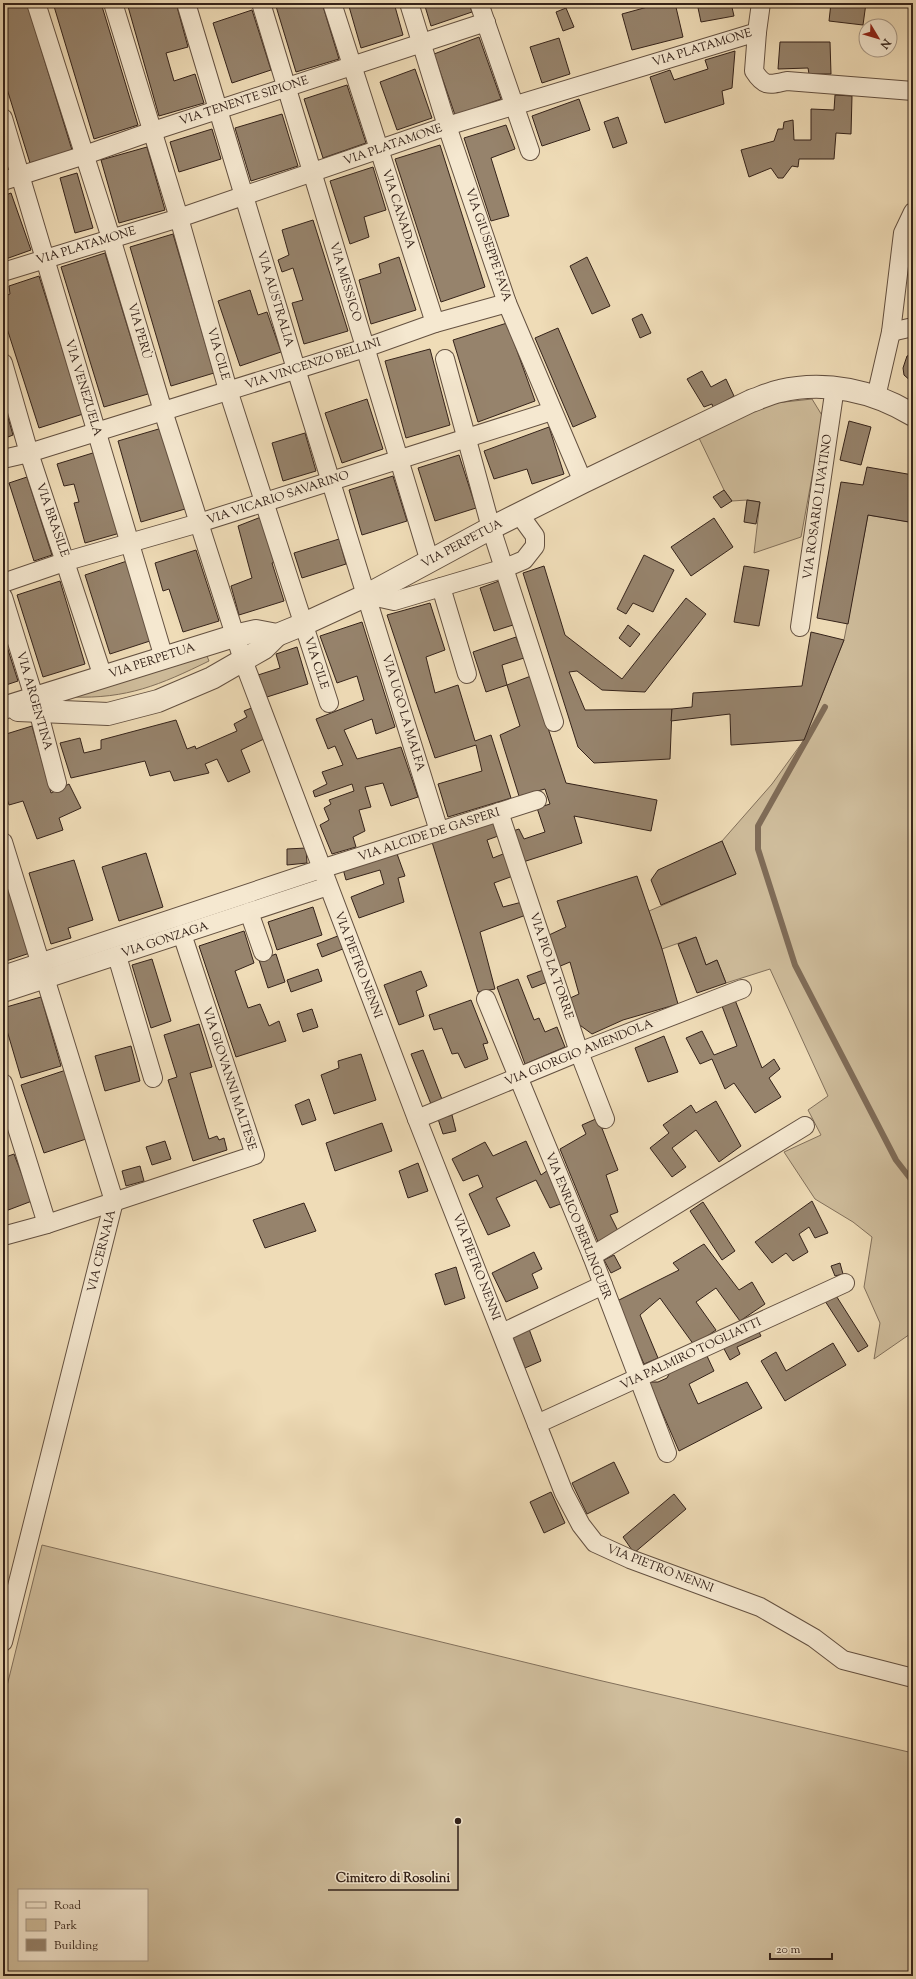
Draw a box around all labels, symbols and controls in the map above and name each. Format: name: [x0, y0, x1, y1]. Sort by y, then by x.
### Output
north arrow: [858, 18, 898, 58]
street label: VIA PLATAMONE: [650, 24, 755, 72]
text: N: [876, 34, 895, 52]
street label: VIA TENENTE SIPIONE: [177, 71, 312, 130]
street label: VIA PLATAMONE: [341, 119, 446, 170]
street label: VIA CANADA: [377, 167, 419, 251]
street label: VIA GIUSEPPE FAVA: [460, 186, 516, 304]
street label: VIA PLATAMONE: [34, 222, 139, 270]
street label: VIA MESSICO: [324, 240, 366, 324]
street label: VIA AUSTRALIA: [252, 249, 298, 349]
street label: VIA PERÙ: [122, 301, 156, 361]
street label: VIA CILE: [202, 326, 234, 383]
street label: VIA VINCENZO BELLINI: [243, 333, 383, 394]
street label: VIA VENEZUELA: [60, 337, 106, 439]
street label: VIA ROSARIO LIVATINO: [799, 433, 837, 581]
street label: VIA VICARIO SAVARINO: [204, 466, 352, 530]
street label: VIA BRASILE: [31, 481, 73, 560]
street label: VIA PERPETUA: [418, 515, 506, 573]
street label: VIA CILE: [299, 635, 333, 692]
street label: VIA PERPETUA: [107, 638, 198, 683]
street label: VIA ARGENTINA: [11, 649, 57, 753]
street label: VIA UGO LA MALFA: [377, 652, 429, 774]
street label: VIA ALCIDE DE GASPERI: [356, 804, 502, 866]
street label: VIA PIETRO NENNI: [329, 909, 387, 1021]
street label: VIA PIO LA TORRE: [524, 910, 578, 1023]
street label: VIA GONZAGA: [119, 917, 211, 963]
street label: VIA GIOVANNI MALTESE: [197, 1005, 261, 1154]
street label: VIA GIORGIO AMENDOLA: [502, 1015, 656, 1091]
street label: VIA ENRICO BERLINGUER: [540, 1150, 616, 1303]
street label: VIA CERNAIA: [83, 1208, 121, 1294]
street label: VIA PIETRO NENNI: [447, 1211, 505, 1323]
street label: VIA PALMIRO TOGLIATTI: [618, 1313, 765, 1395]
street label: VIA PIETRO NENNI: [604, 1540, 716, 1598]
callout: Cimitero di Rosolini: [328, 1865, 458, 1890]
text: Cimitero di Rosolini: [336, 1870, 450, 1888]
legend: [18, 1889, 148, 1961]
text: Road: [54, 1897, 81, 1915]
text: Park: [54, 1917, 77, 1935]
scale bar: [770, 1935, 832, 1961]
text: Building: [54, 1937, 98, 1955]
text: 20 m: [776, 1941, 801, 1959]

